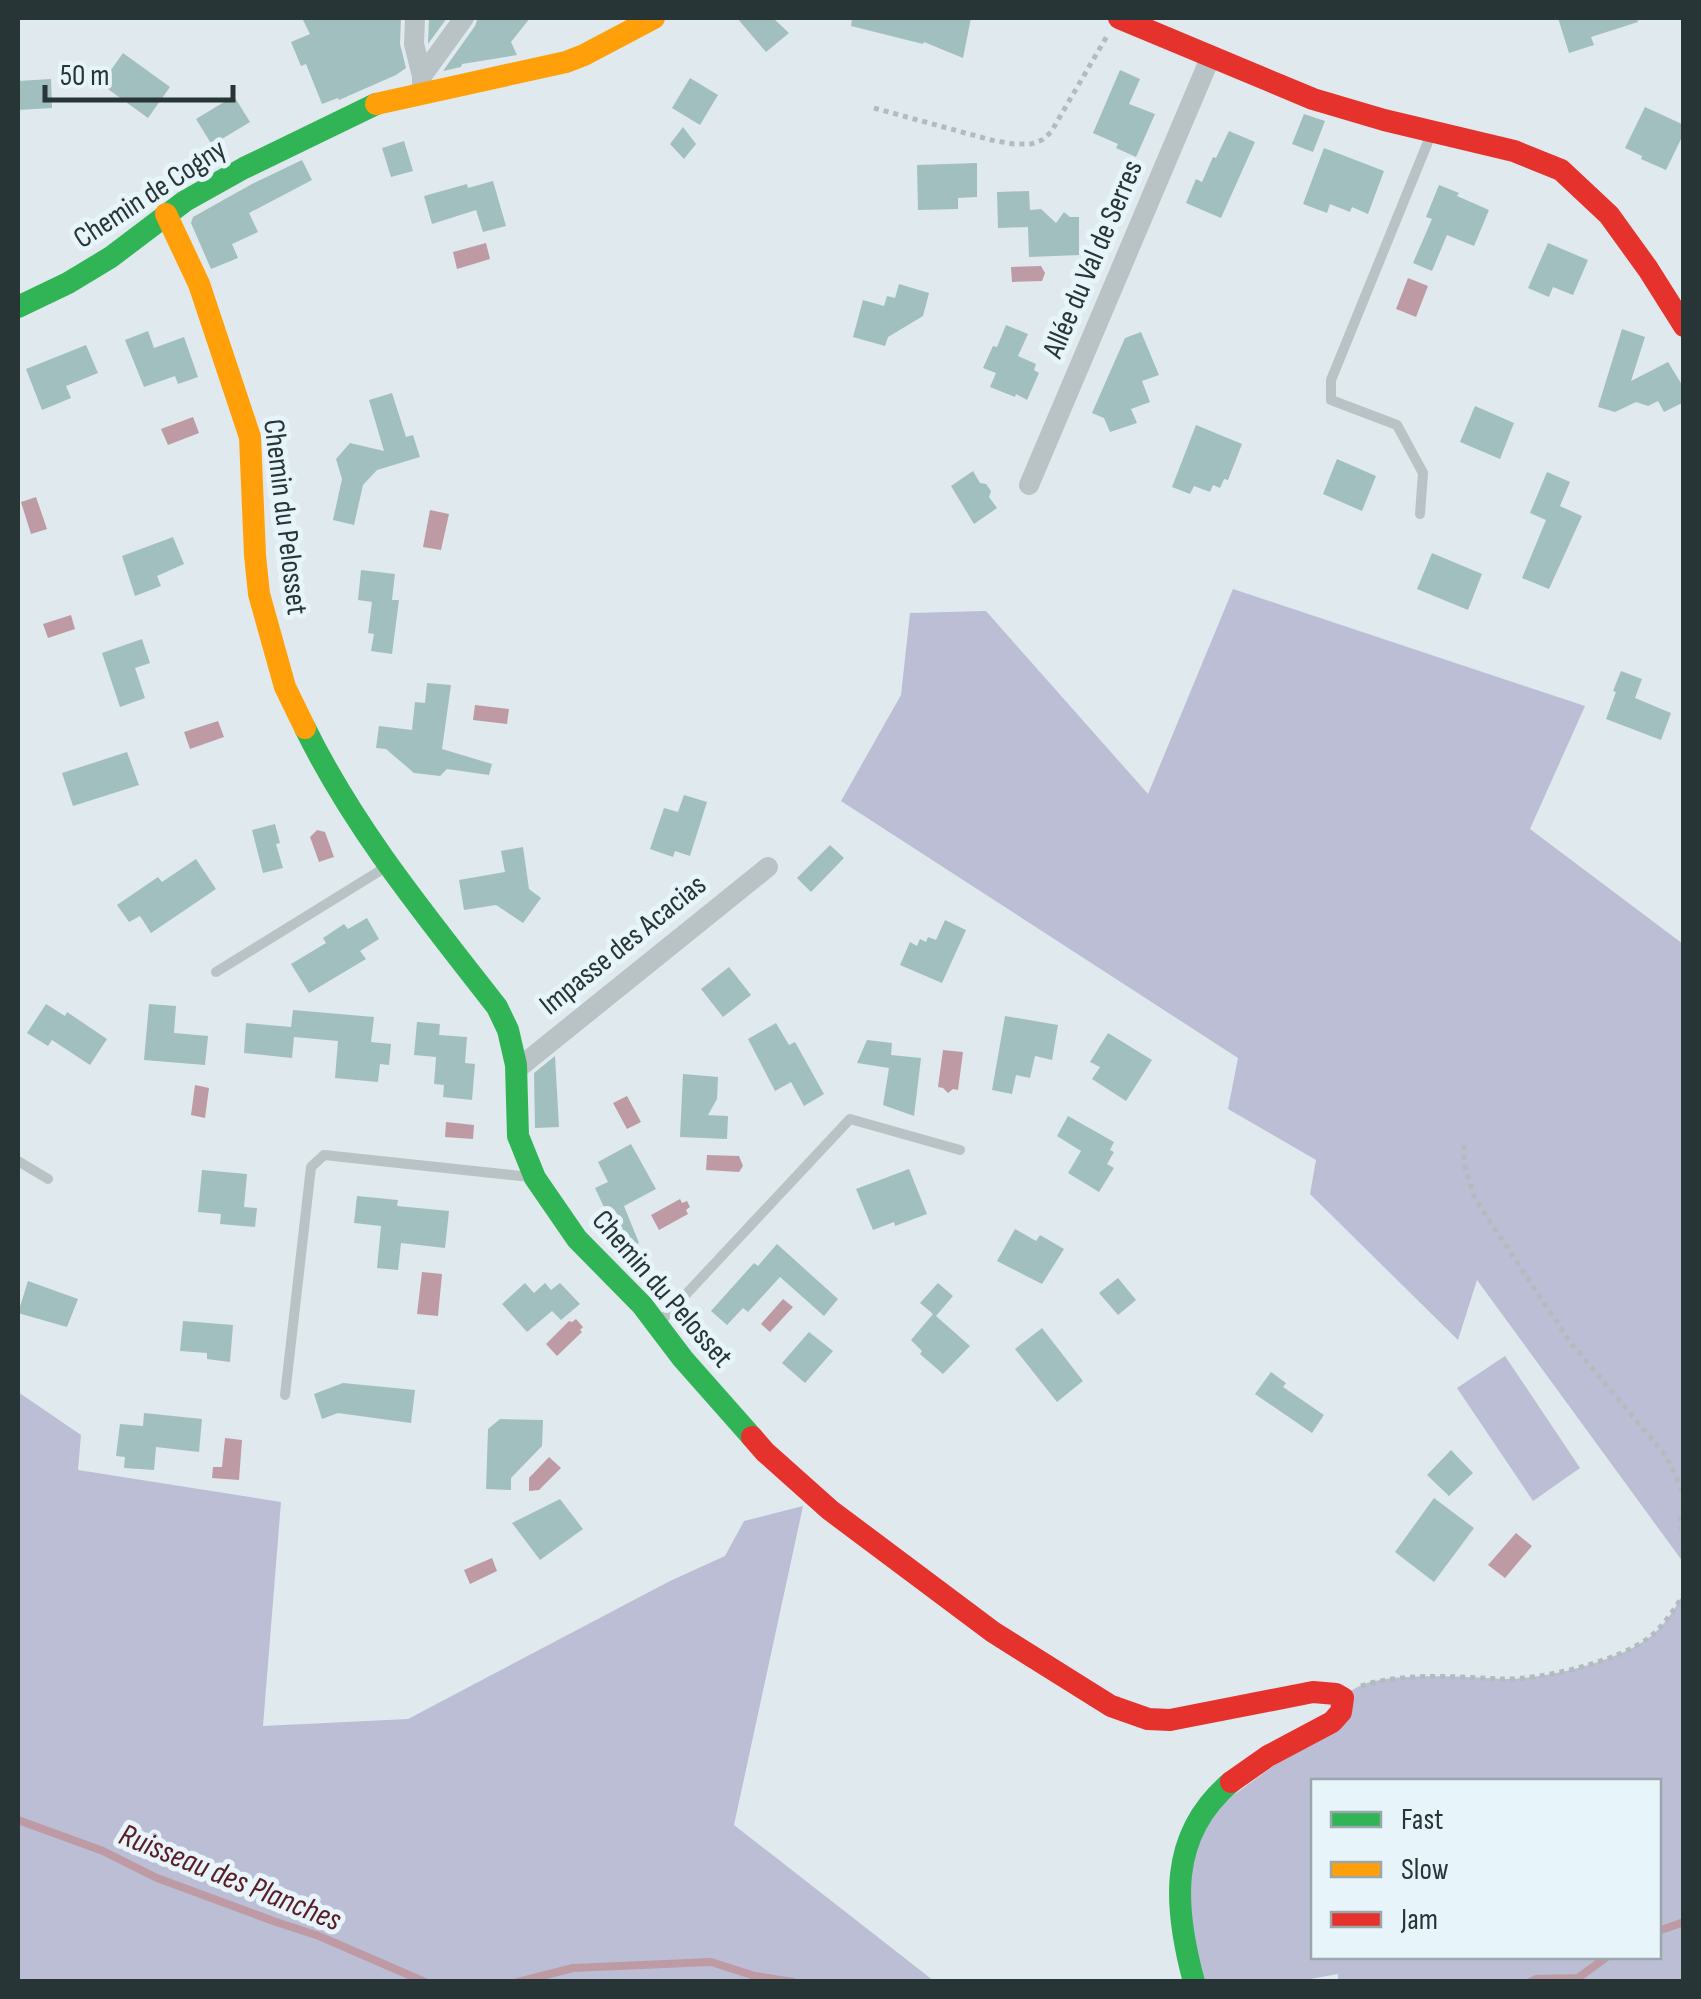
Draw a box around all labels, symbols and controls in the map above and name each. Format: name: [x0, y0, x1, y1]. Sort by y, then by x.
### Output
scale bar: [45, 40, 232, 102]
text: 50 m: [60, 58, 109, 94]
street label: Chemin de Cogny: [67, 131, 233, 257]
street label: Allée du Val de Serres: [1035, 155, 1151, 364]
street label: Chemin du Pelosset: [255, 417, 315, 617]
street label: Impasse des Acacias: [533, 867, 713, 1023]
street label: Chemin du Pelosset: [584, 1203, 740, 1375]
legend: [1311, 1779, 1661, 1959]
text: Fast: [1401, 1802, 1443, 1838]
water label: Ruisseau des Planches: [113, 1816, 348, 1941]
text: Slow: [1401, 1852, 1449, 1888]
text: Jam: [1400, 1902, 1438, 1938]

